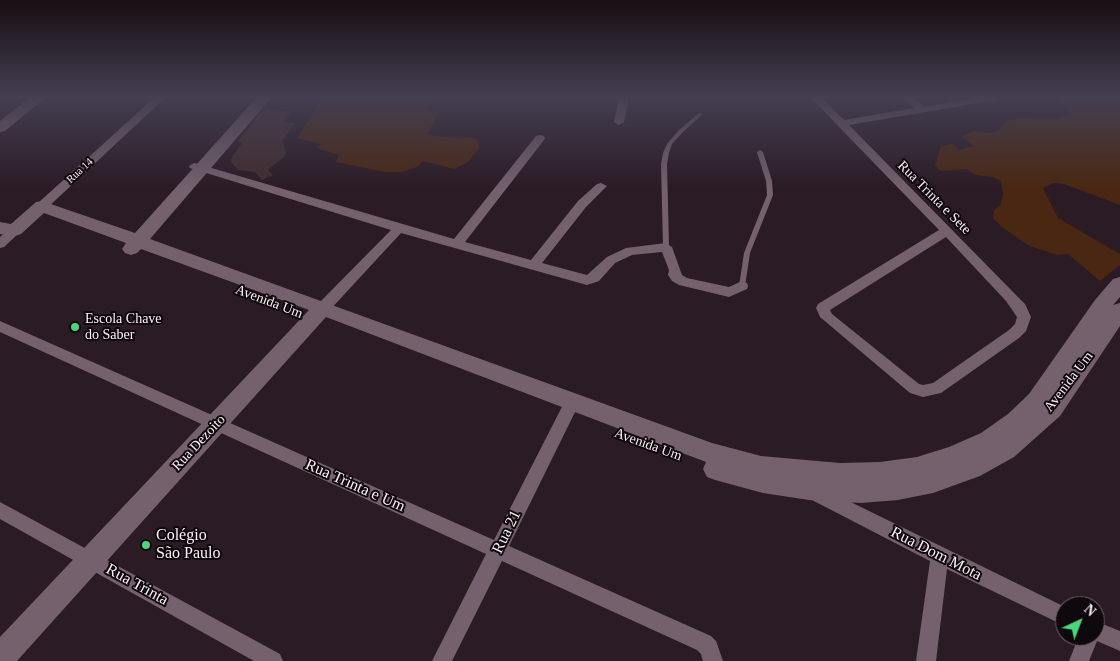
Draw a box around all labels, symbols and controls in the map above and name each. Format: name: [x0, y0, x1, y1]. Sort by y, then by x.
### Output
street label: Rua 14: [64, 155, 96, 187]
street label: Rua Trinta e Sete: [894, 158, 974, 238]
street label: Avenida Um: [233, 281, 305, 323]
place label: Escola Chave do Saber: [85, 311, 162, 344]
marker: Escola Chave do Saber: [69, 321, 81, 333]
street label: Avenida Um: [1041, 349, 1097, 415]
street label: Rua Dezoito: [169, 412, 229, 474]
street label: Avenida Um: [612, 425, 684, 465]
street label: Rua Trinta e Um: [302, 455, 408, 517]
street label: Rua 21: [488, 507, 526, 557]
street label: Rua Dom Mota: [887, 523, 985, 585]
place label: Colégio São Paulo: [156, 526, 220, 564]
marker: Colégio São Paulo: [140, 539, 152, 551]
street label: Rua Trinta: [102, 560, 172, 610]
north arrow: [1055, 596, 1105, 646]
text: N: [1081, 601, 1099, 619]

